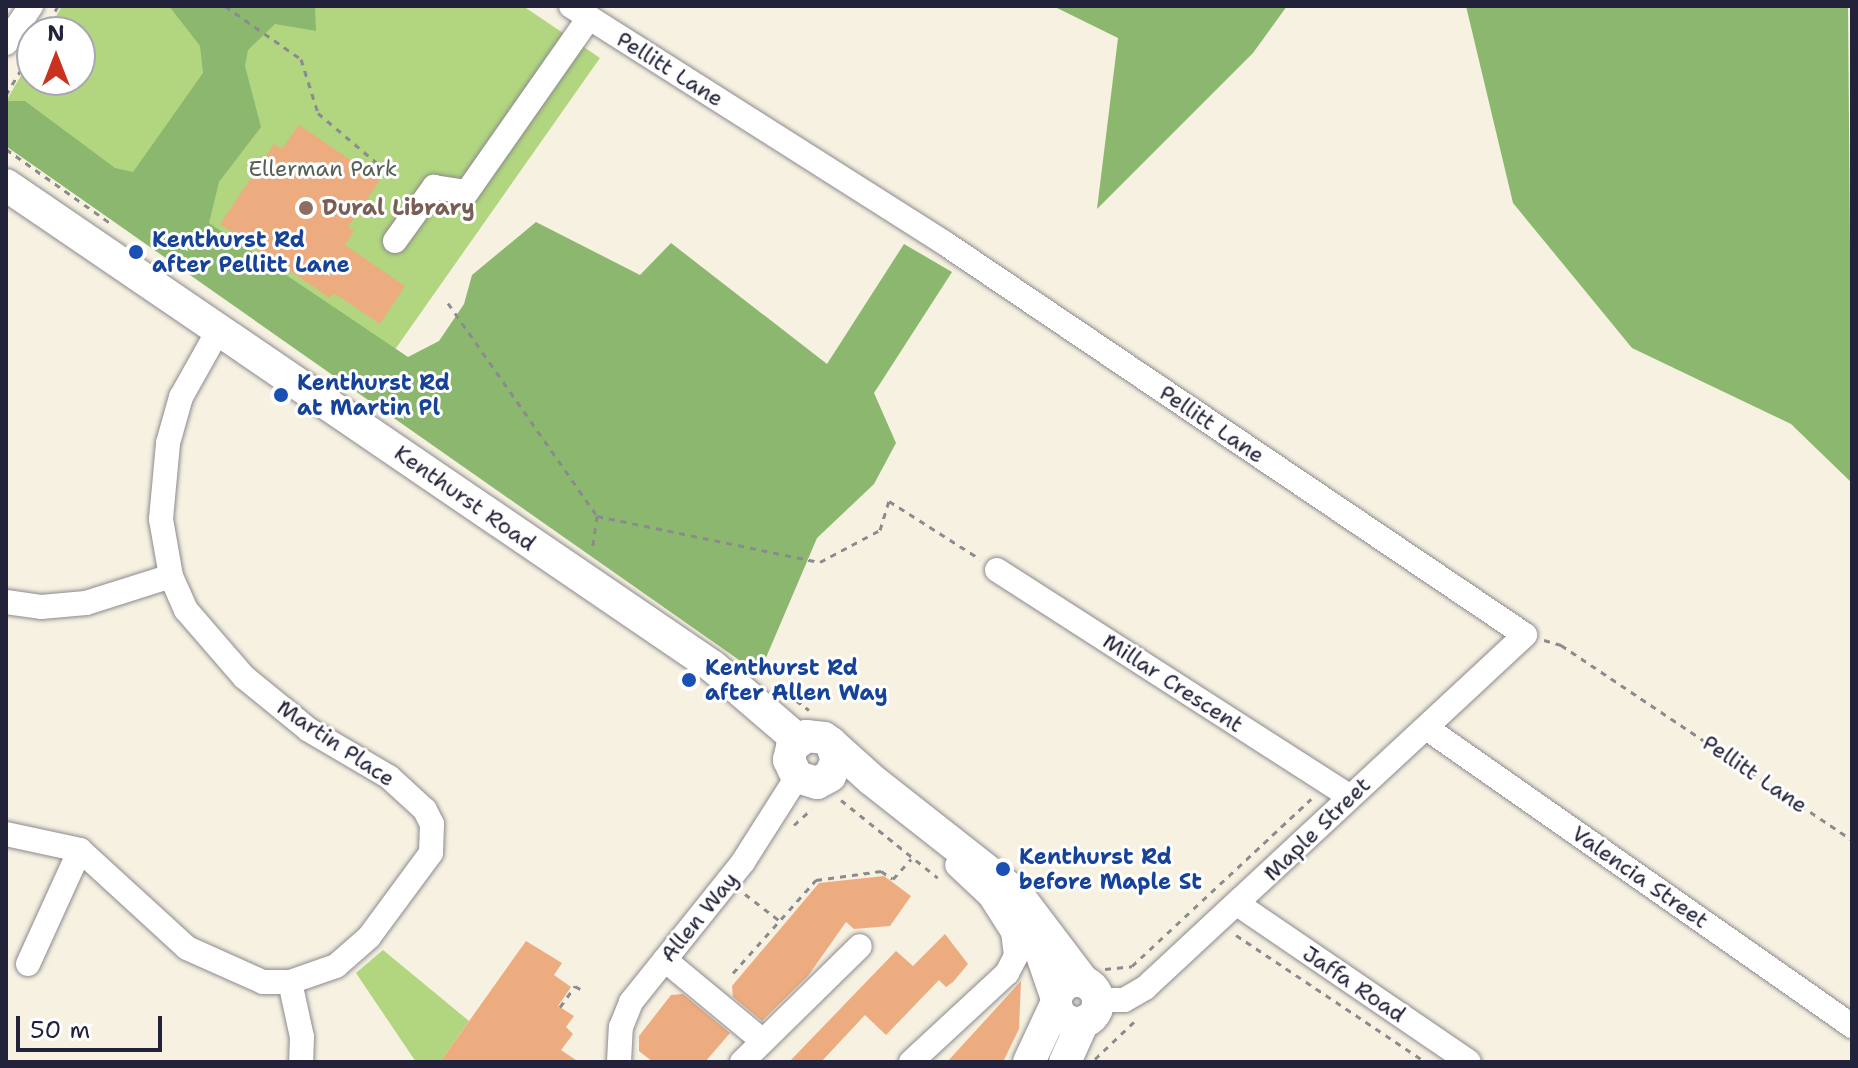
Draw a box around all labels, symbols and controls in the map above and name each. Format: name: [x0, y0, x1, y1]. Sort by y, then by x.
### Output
north arrow: [16, 16, 96, 96]
text: N: [47, 19, 65, 48]
street label: Pellitt Lane: [612, 26, 728, 112]
park label: Ellerman Park: [249, 156, 397, 182]
place label: Dural Library: [322, 195, 475, 221]
marker: Dural Library: [297, 199, 315, 217]
place label: Kenthurst Rd after Pellitt Lane: [152, 226, 350, 278]
marker: Kenthurst Rd after Pellitt Lane: [127, 243, 145, 261]
place label: Kenthurst Rd at Martin Pl: [297, 369, 450, 420]
street label: Pellitt Lane: [1155, 379, 1269, 469]
marker: Kenthurst Rd at Martin Pl: [272, 386, 290, 404]
street label: Kenthurst Road: [389, 439, 541, 557]
street label: Millar Crescent: [1098, 628, 1248, 738]
place label: Kenthurst Rd after Allen Way: [705, 654, 888, 706]
marker: Kenthurst Rd after Allen Way: [680, 671, 698, 689]
street label: Martin Place: [272, 694, 400, 792]
street label: Pellitt Lane: [1698, 729, 1812, 819]
street label: Maple Street: [1258, 772, 1376, 886]
street label: Valencia Street: [1567, 820, 1713, 934]
place label: Kenthurst Rd before Maple St: [1019, 843, 1202, 894]
marker: Kenthurst Rd before Maple St: [994, 860, 1012, 878]
street label: Allen Way: [655, 867, 743, 967]
street label: Jaffa Road: [1298, 940, 1410, 1028]
scale bar: [20, 1000, 166, 1050]
text: 50 m: [30, 1014, 90, 1046]

